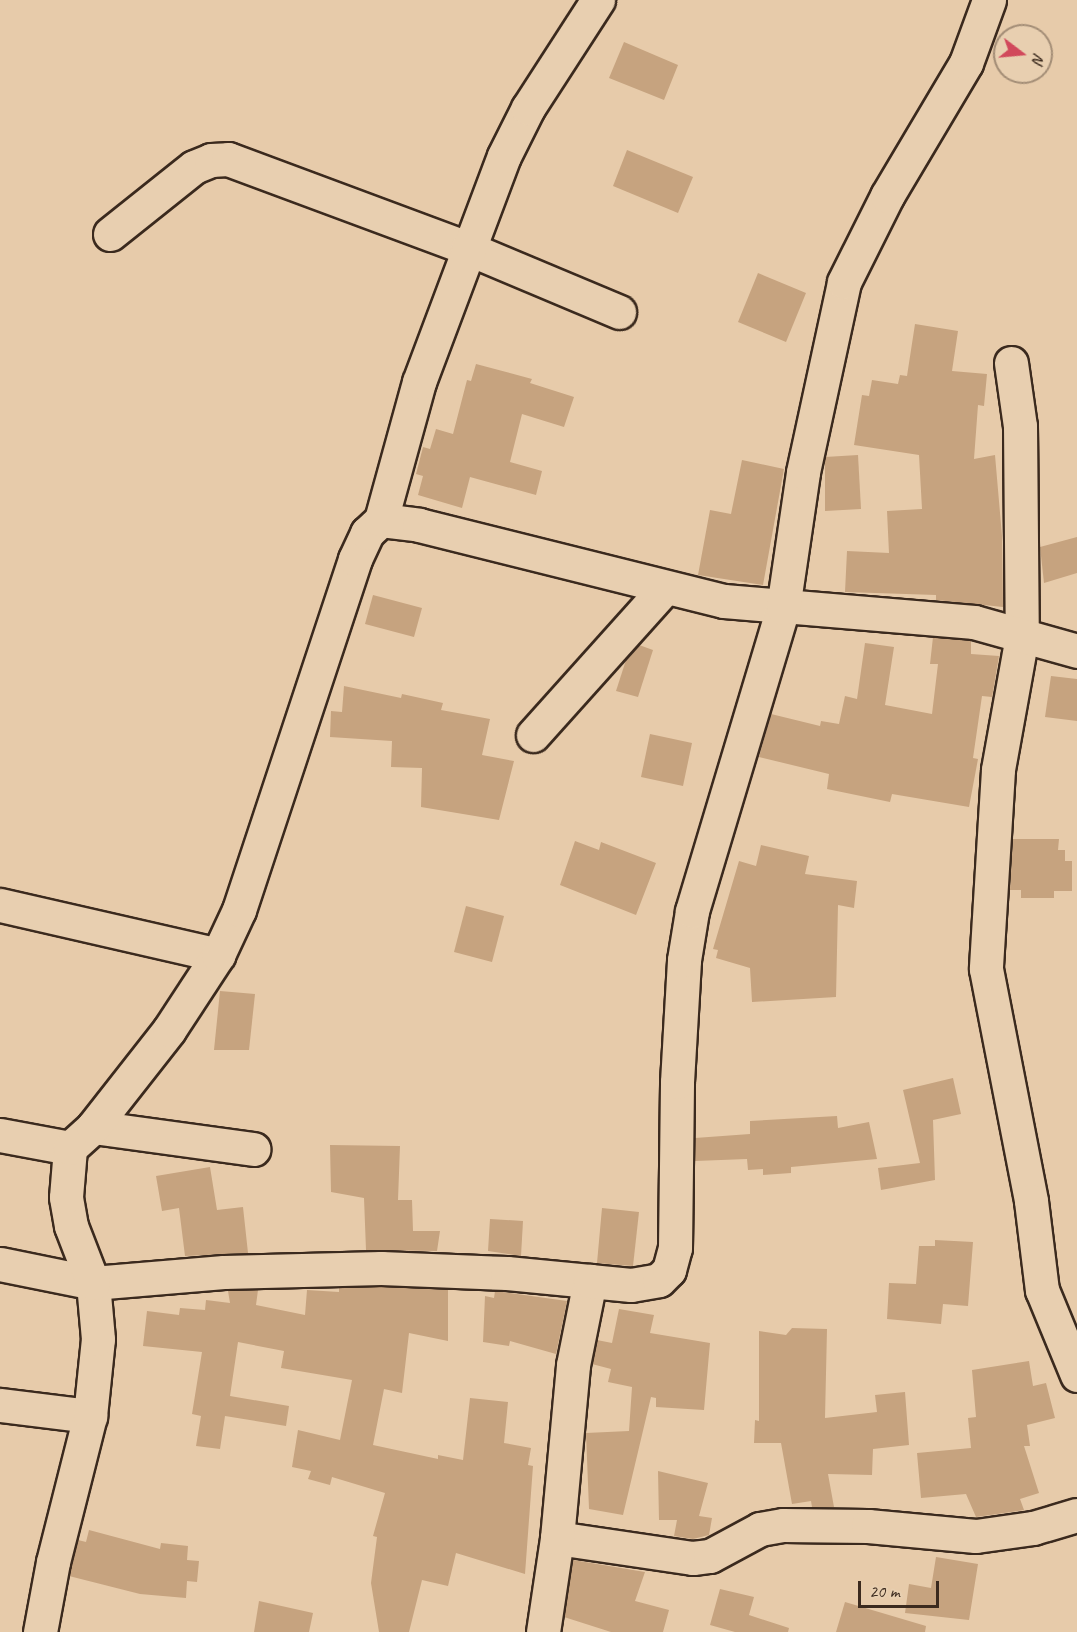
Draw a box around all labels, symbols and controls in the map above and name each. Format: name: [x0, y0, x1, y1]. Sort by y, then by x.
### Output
north arrow: [993, 24, 1053, 84]
text: N: [1027, 51, 1049, 66]
scale bar: [861, 1569, 942, 1607]
text: 20 m: [869, 1580, 900, 1602]

